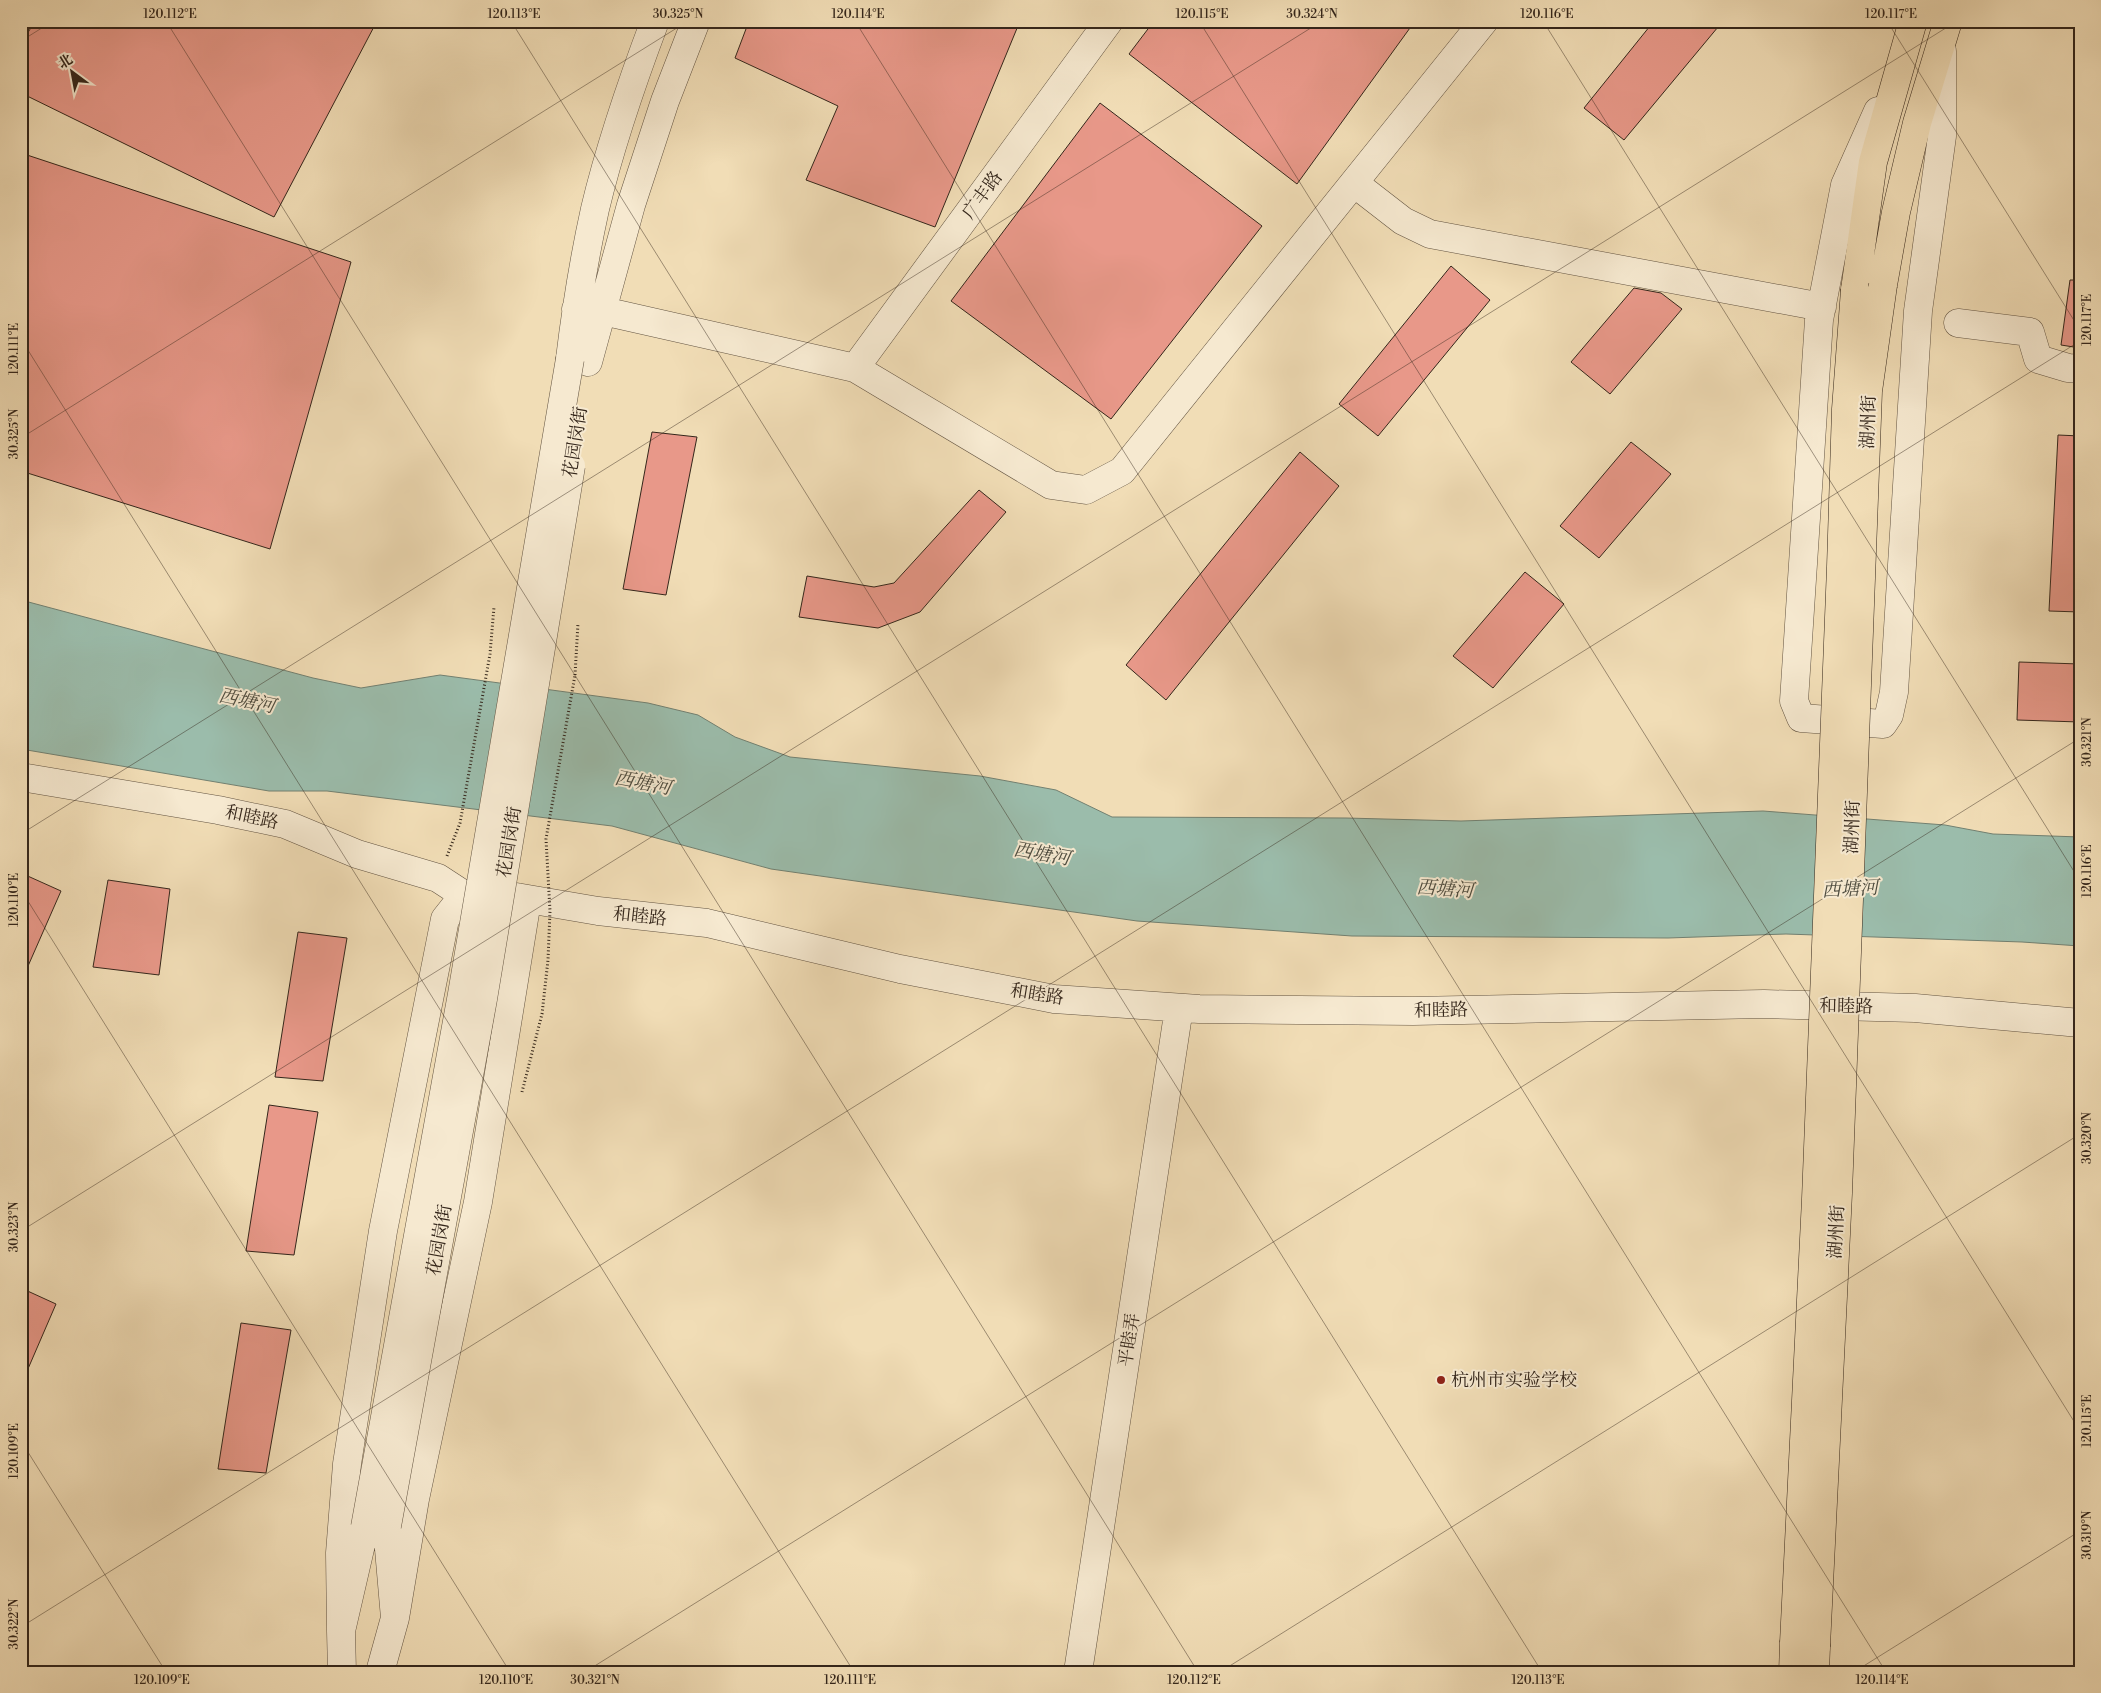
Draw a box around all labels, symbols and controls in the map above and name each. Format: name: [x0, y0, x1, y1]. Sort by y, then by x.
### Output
text: 120.112°E: [143, 7, 197, 22]
text: 120.113°E: [487, 7, 541, 22]
text: 30.325°N: [653, 7, 703, 22]
text: 120.114°E: [831, 7, 885, 22]
text: 120.115°E: [1175, 7, 1229, 22]
text: 30.324°N: [1286, 7, 1338, 22]
text: 120.116°E: [1520, 7, 1574, 22]
text: 120.117°E: [1865, 7, 1917, 22]
north arrow: [48, 48, 98, 98]
text: 北: [55, 50, 76, 73]
street label: 广丰路: [957, 167, 1008, 224]
text: 120.117°E: [2080, 294, 2095, 346]
text: 120.111°E: [7, 323, 22, 375]
street label: 湖州街: [1856, 395, 1881, 449]
street label: 花园岗街: [559, 405, 592, 479]
text: 30.325°N: [7, 409, 22, 459]
water label: 西塘河: [216, 683, 280, 719]
text: 30.321°N: [2080, 717, 2095, 767]
water label: 西塘河: [613, 766, 676, 801]
street label: 湖州街: [1840, 800, 1865, 854]
street label: 和睦路: [223, 801, 281, 834]
street label: 花园岗街: [493, 805, 526, 879]
water label: 西塘河: [1012, 837, 1075, 871]
text: 120.116°E: [2080, 844, 2095, 898]
text: 120.110°E: [7, 873, 22, 927]
water label: 西塘河: [1416, 875, 1477, 903]
water label: 西塘河: [1821, 875, 1882, 902]
street label: 和睦路: [612, 902, 668, 931]
street label: 和睦路: [1008, 979, 1065, 1010]
street label: 和睦路: [1819, 995, 1873, 1018]
street label: 和睦路: [1414, 999, 1468, 1022]
text: 30.320°N: [2080, 1112, 2095, 1164]
text: 30.323°N: [7, 1202, 22, 1252]
street label: 花园岗街: [422, 1203, 457, 1278]
street label: 湖州街: [1824, 1204, 1849, 1260]
street label: 平睦弄: [1114, 1312, 1145, 1369]
place label: 杭州市实验学校: [1451, 1369, 1577, 1392]
marker: 杭州市实验学校: [1435, 1374, 1447, 1386]
text: 120.115°E: [2080, 1394, 2095, 1448]
text: 120.109°E: [7, 1423, 22, 1479]
text: 30.319°N: [2080, 1510, 2095, 1559]
text: 30.322°N: [7, 1598, 22, 1649]
text: 120.109°E: [134, 1673, 190, 1688]
text: 120.110°E: [479, 1673, 533, 1688]
text: 30.321°N: [570, 1673, 620, 1688]
text: 120.111°E: [824, 1673, 876, 1688]
text: 120.112°E: [1167, 1673, 1221, 1688]
text: 120.113°E: [1511, 1673, 1565, 1688]
text: 120.114°E: [1855, 1673, 1909, 1688]

